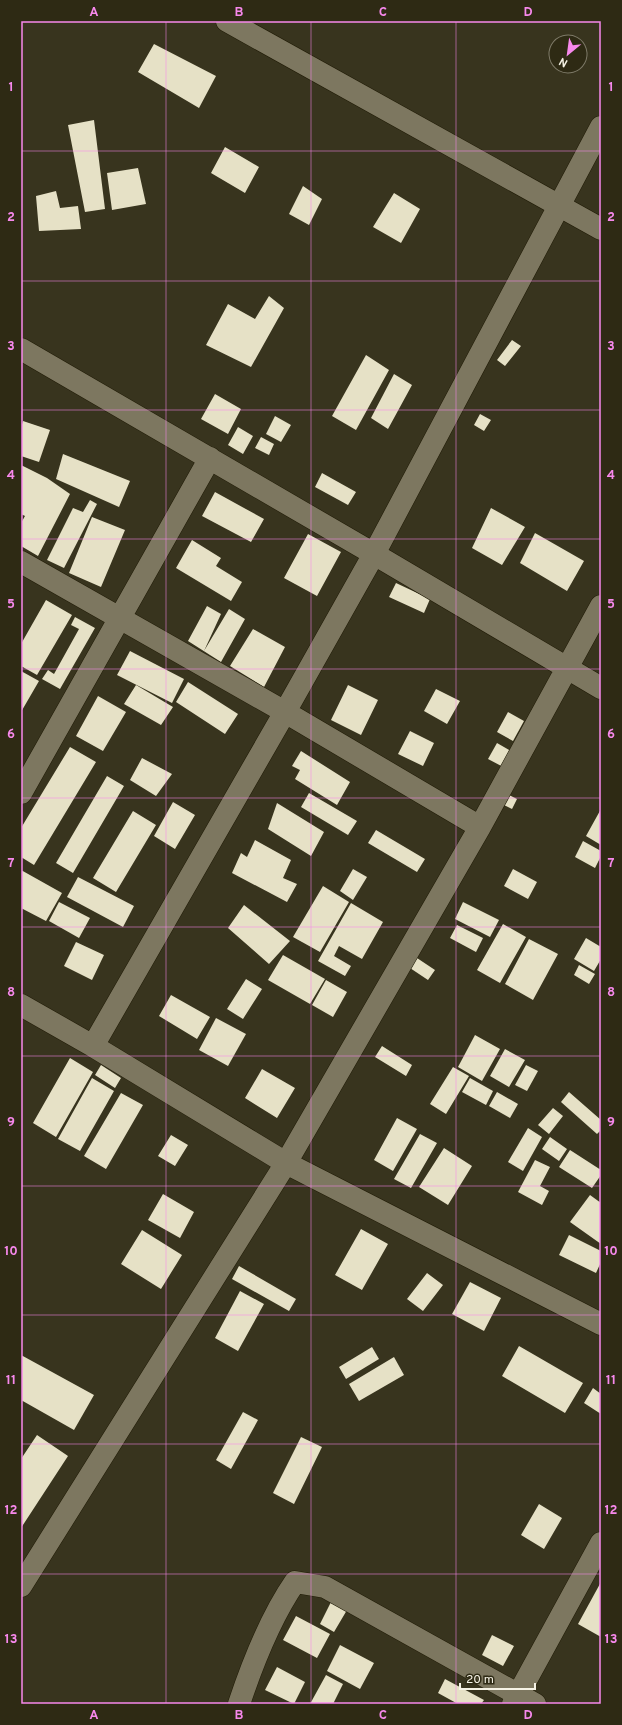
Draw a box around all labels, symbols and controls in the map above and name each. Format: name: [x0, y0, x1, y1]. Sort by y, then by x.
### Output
text: A: [89, 5, 99, 21]
text: B: [235, 5, 244, 21]
text: C: [379, 5, 387, 21]
text: D: [523, 5, 533, 21]
north arrow: [548, 34, 588, 74]
text: N: [557, 54, 570, 70]
text: 1: [8, 80, 14, 96]
text: 1: [608, 80, 614, 96]
text: 2: [7, 210, 15, 226]
text: 2: [607, 210, 615, 226]
text: 3: [7, 339, 15, 355]
text: 3: [607, 339, 615, 355]
text: 4: [7, 468, 15, 484]
text: 4: [607, 468, 615, 484]
text: 5: [7, 597, 15, 613]
text: 5: [607, 597, 615, 613]
text: 6: [7, 727, 15, 743]
text: 6: [607, 727, 615, 743]
text: 7: [8, 856, 15, 872]
text: 7: [608, 856, 615, 872]
text: 8: [7, 985, 15, 1001]
text: 8: [607, 985, 615, 1001]
text: 9: [7, 1115, 15, 1131]
text: 9: [607, 1115, 615, 1131]
text: 10: [4, 1244, 18, 1260]
text: 10: [604, 1244, 618, 1260]
text: 11: [6, 1373, 16, 1389]
text: 11: [606, 1373, 616, 1389]
text: 12: [4, 1503, 18, 1519]
text: 12: [604, 1503, 618, 1519]
text: 13: [5, 1632, 18, 1648]
text: 13: [605, 1632, 618, 1648]
scale bar: [460, 1665, 535, 1691]
text: 20 m: [466, 1672, 494, 1688]
text: A: [89, 1708, 99, 1724]
text: B: [235, 1708, 244, 1724]
text: C: [379, 1708, 387, 1724]
text: D: [523, 1708, 533, 1724]

